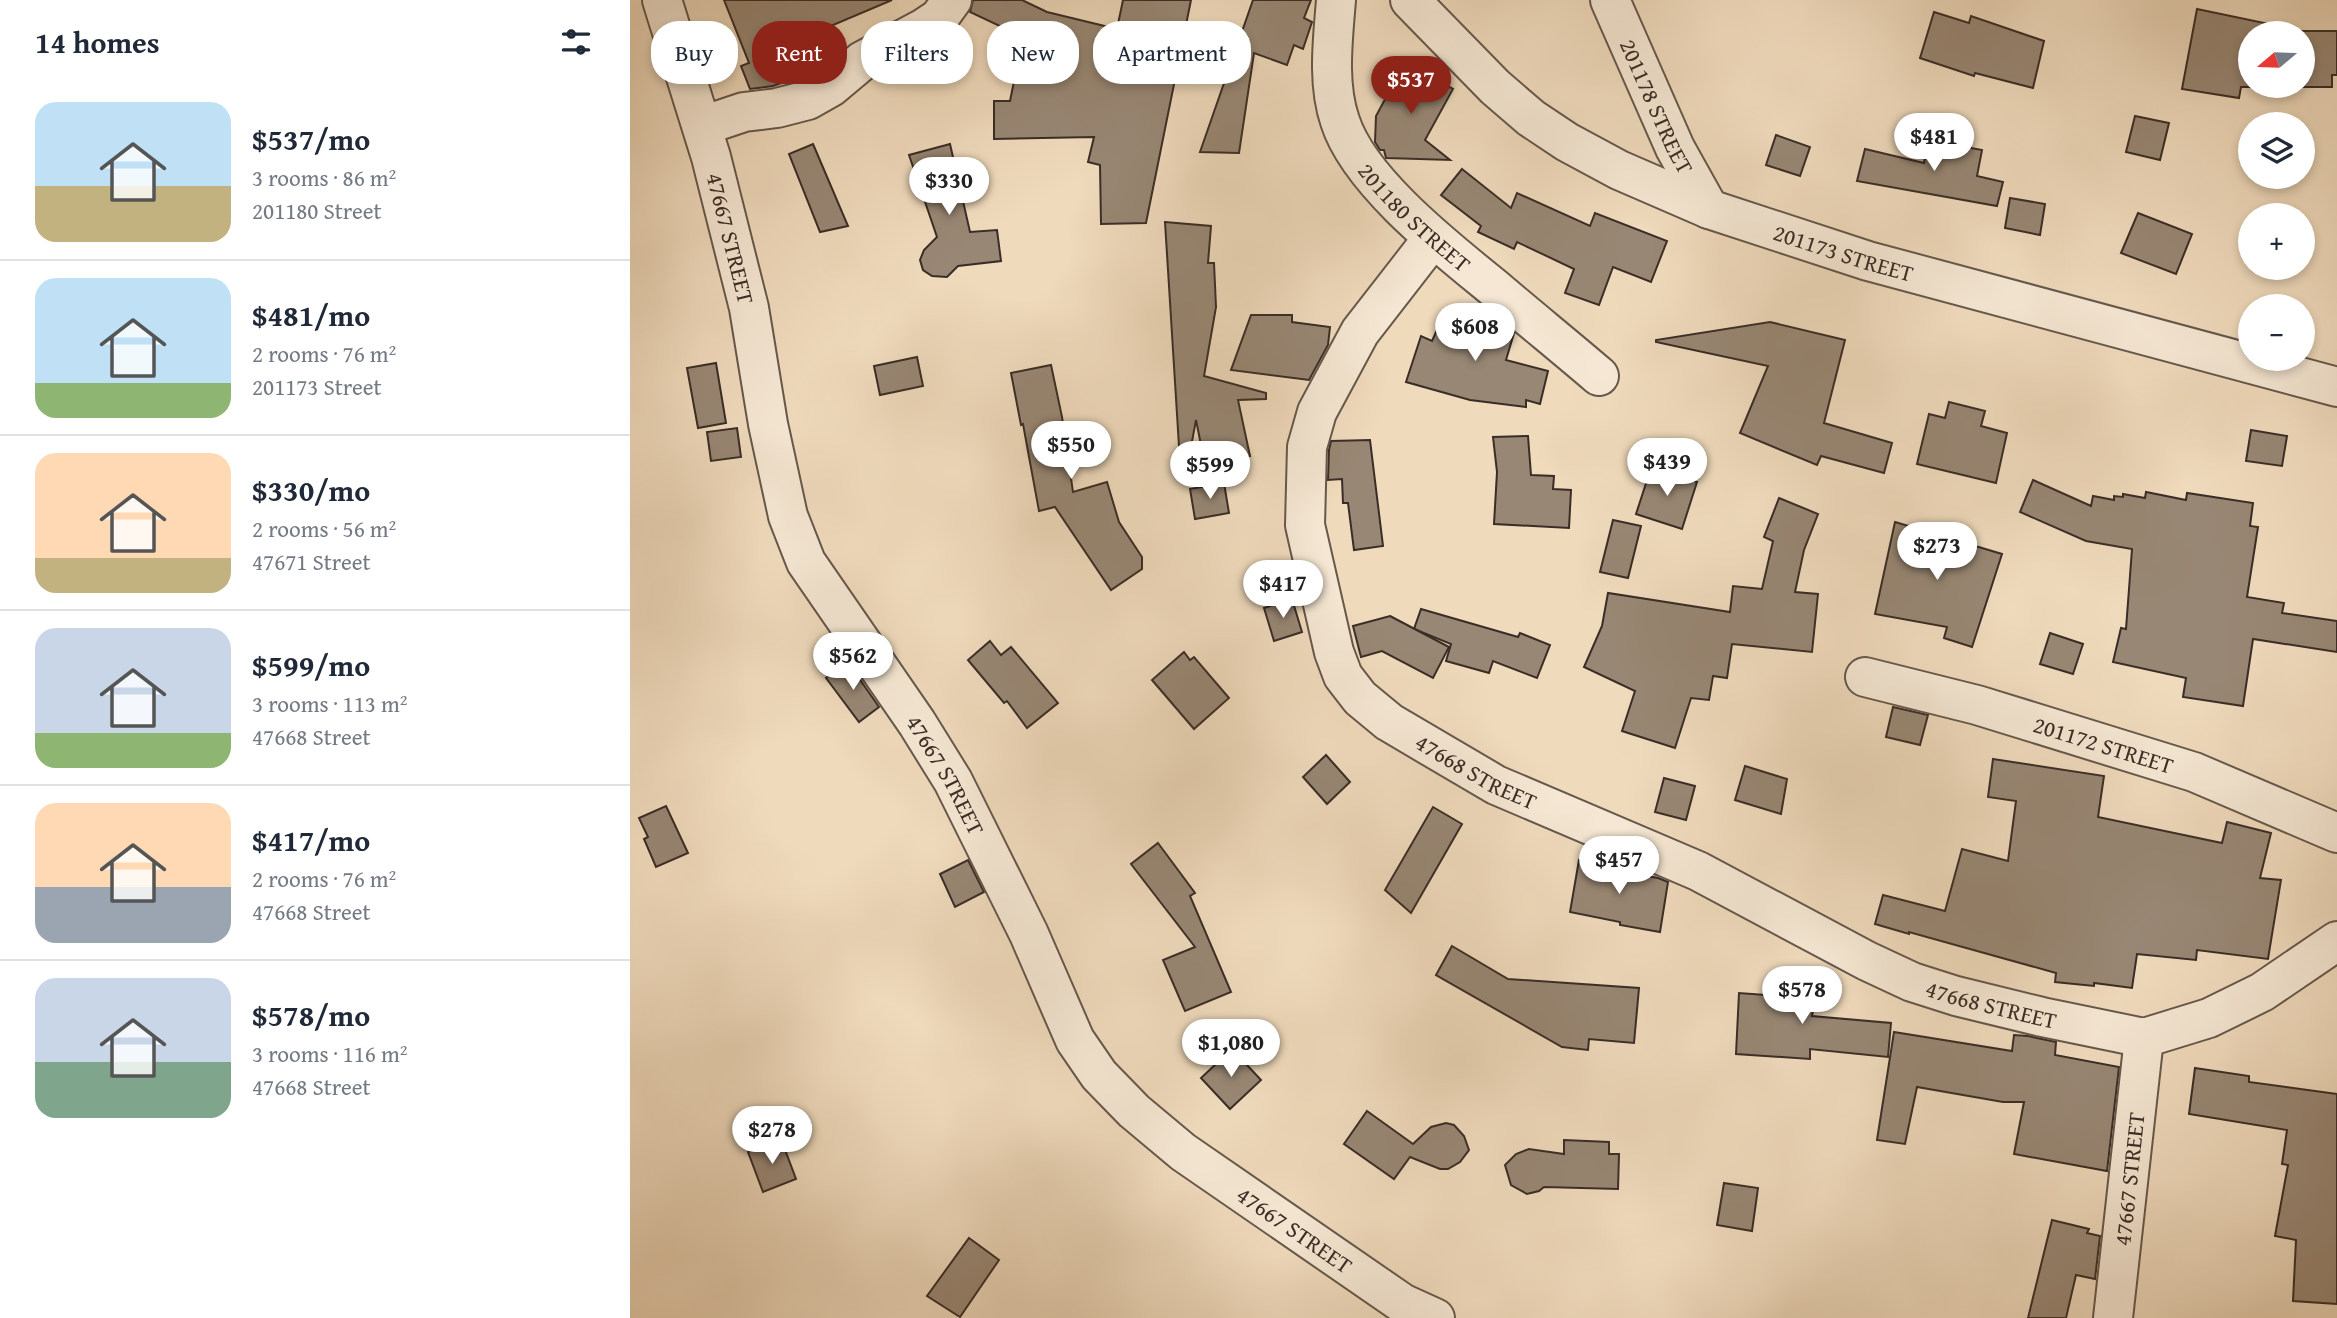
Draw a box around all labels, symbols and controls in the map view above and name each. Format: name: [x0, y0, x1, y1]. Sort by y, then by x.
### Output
text: 14 homes: [35, 20, 160, 64]
chip: Buy: [651, 21, 738, 84]
chip: Rent: [752, 21, 847, 84]
chip: Filters: [861, 21, 973, 84]
chip: New: [987, 21, 1079, 84]
chip: Apartment: [1093, 21, 1251, 84]
north arrow: [2238, 21, 2315, 98]
map controls: [2238, 21, 2315, 371]
icon: filters: [557, 23, 595, 61]
street label: 201178 STREET: [1612, 33, 1703, 180]
pin: $537: [1370, 57, 1452, 116]
text: $537: [1387, 62, 1435, 95]
button: layers: [2238, 112, 2315, 189]
pin: $481: [1893, 114, 1975, 173]
text: $537/mo: [252, 117, 370, 161]
text: $481: [1910, 119, 1958, 152]
icon: home: [91, 130, 175, 214]
street label: 201180 STREET: [1351, 155, 1478, 279]
pin: $330: [908, 158, 990, 217]
text: 3 rooms · 86 m²: [252, 161, 396, 194]
text: $330: [925, 163, 973, 196]
street label: 47667 STREET: [699, 169, 764, 307]
text: 201180 Street: [252, 194, 382, 227]
button: +: [2238, 203, 2315, 280]
street label: 201173 STREET: [1769, 215, 1917, 289]
text: $481/mo: [252, 293, 370, 337]
button: −: [2238, 294, 2315, 371]
pin: $608: [1434, 304, 1516, 363]
icon: home: [91, 306, 175, 390]
text: $608: [1451, 309, 1499, 342]
text: 2 rooms · 76 m²: [252, 337, 396, 370]
text: 201173 Street: [252, 370, 382, 403]
pin: $550: [1030, 421, 1112, 481]
text: $550: [1047, 427, 1095, 460]
pin: $439: [1626, 438, 1708, 498]
pin: $599: [1169, 442, 1251, 501]
text: $439: [1643, 444, 1691, 477]
text: $599: [1186, 447, 1234, 480]
text: $330/mo: [252, 468, 370, 512]
icon: home: [91, 481, 175, 565]
text: 2 rooms · 56 m²: [252, 512, 396, 545]
pin: $273: [1896, 522, 1978, 582]
text: $273: [1913, 528, 1961, 561]
text: 47671 Street: [252, 545, 371, 578]
pin: $417: [1242, 560, 1324, 620]
text: $417: [1259, 566, 1307, 599]
pin: $562: [812, 632, 894, 692]
text: $562: [829, 638, 877, 671]
text: $599/mo: [252, 643, 370, 687]
icon: home: [91, 656, 175, 740]
text: 3 rooms · 113 m²: [252, 687, 407, 720]
street label: 47667 STREET: [899, 707, 994, 840]
street label: 201172 STREET: [2029, 707, 2178, 781]
text: 47668 Street: [252, 720, 371, 753]
street label: 47668 STREET: [1409, 725, 1542, 817]
text: $417/mo: [252, 818, 370, 862]
icon: home: [91, 831, 175, 915]
pin: $457: [1578, 836, 1660, 896]
text: $457: [1595, 842, 1643, 875]
text: 2 rooms · 76 m²: [252, 862, 396, 895]
text: 47668 Street: [252, 895, 371, 928]
pin: $578: [1761, 967, 1843, 1026]
street label: 47668 STREET: [1922, 971, 2060, 1036]
text: $578: [1778, 972, 1826, 1005]
text: $578/mo: [252, 993, 370, 1037]
icon: home: [91, 1006, 175, 1090]
pin: $1,080: [1174, 1020, 1288, 1079]
text: $1,080: [1198, 1025, 1264, 1058]
text: 3 rooms · 116 m²: [252, 1037, 407, 1070]
text: 47668 Street: [252, 1070, 371, 1103]
pin: $278: [731, 1106, 813, 1166]
street label: 47667 STREET: [2105, 1110, 2152, 1247]
text: $278: [748, 1112, 796, 1145]
street label: 47667 STREET: [1230, 1178, 1360, 1281]

